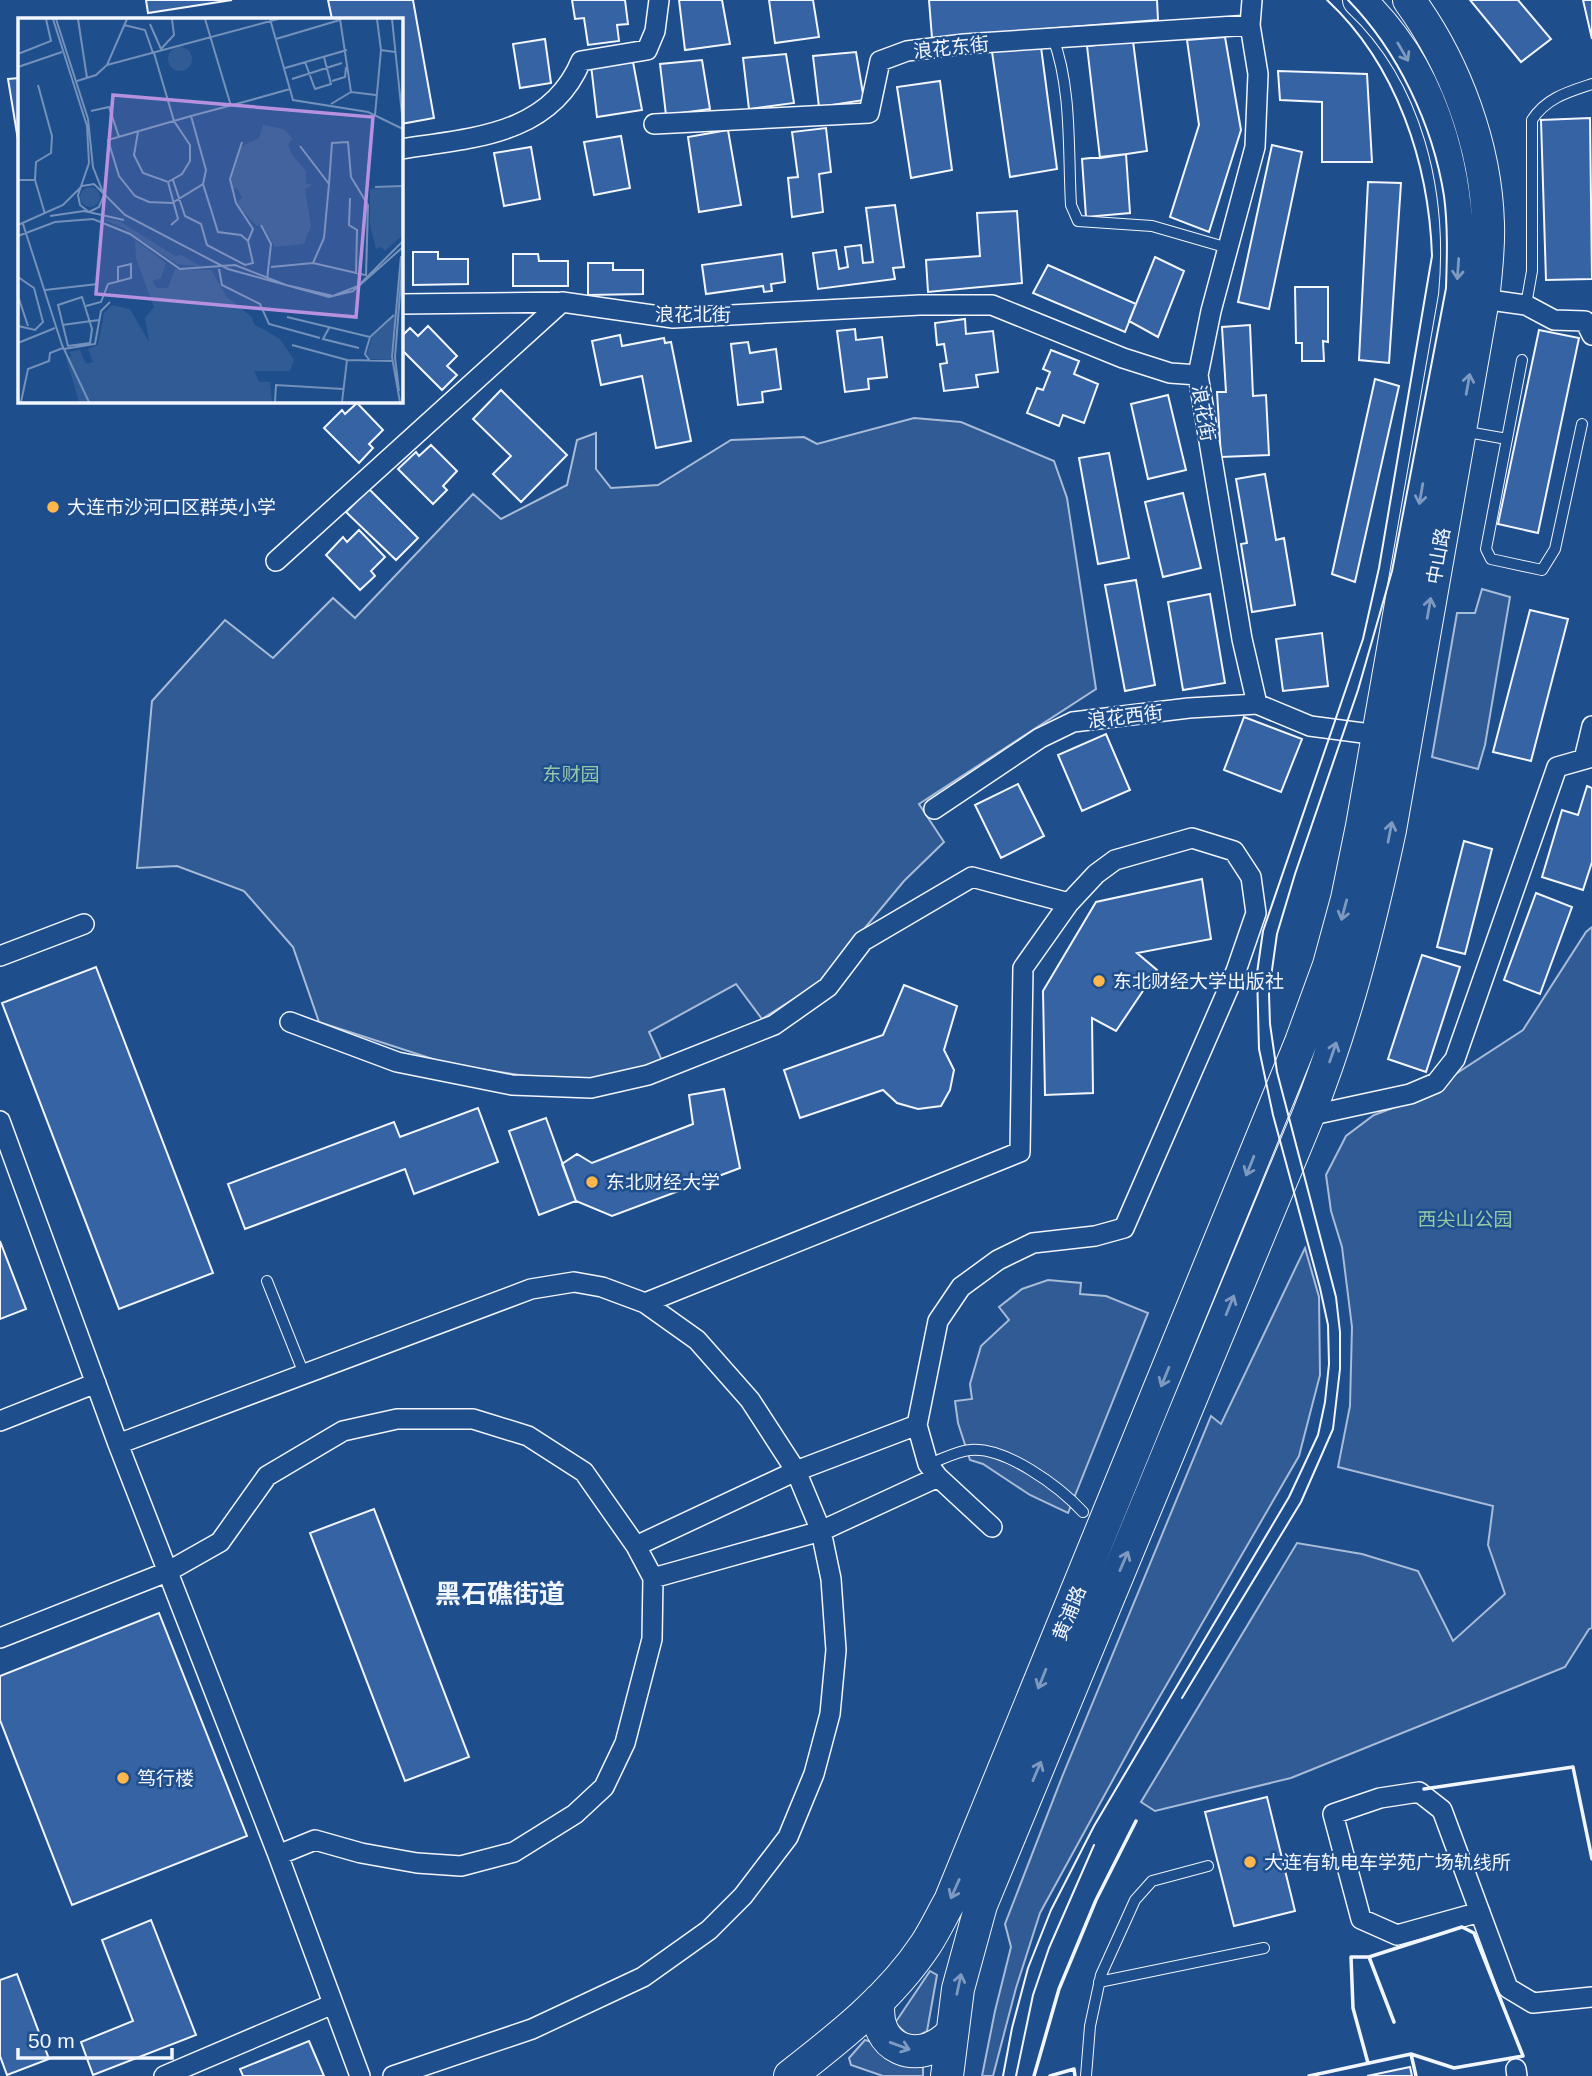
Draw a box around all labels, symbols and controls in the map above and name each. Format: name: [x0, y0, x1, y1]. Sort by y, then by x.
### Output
inset map: [18, 18, 402, 402]
street label: 浪花东街: [912, 33, 990, 62]
one-way arrow: [1396, 42, 1410, 62]
one-way arrow: [1451, 258, 1464, 280]
street label: 浪花北街: [655, 304, 731, 325]
one-way arrow: [1462, 373, 1475, 396]
street label: 浪花街: [1188, 383, 1219, 443]
one-way arrow: [1414, 482, 1427, 505]
place label: 大连市沙河口区群英小学: [67, 497, 276, 518]
marker: 大连市沙河口区群英小学: [45, 499, 61, 515]
street label: 中山路: [1423, 526, 1454, 586]
one-way arrow: [1423, 597, 1436, 620]
street label: 浪花西街: [1086, 701, 1164, 732]
park label: 东财园: [542, 764, 600, 785]
one-way arrow: [1383, 821, 1397, 844]
one-way arrow: [1336, 899, 1349, 921]
place label: 东北财经大学出版社: [1113, 971, 1284, 992]
marker: 东北财经大学出版社: [1091, 973, 1107, 989]
one-way arrow: [1328, 1042, 1340, 1064]
one-way arrow: [1243, 1155, 1256, 1177]
place label: 东北财经大学: [606, 1172, 720, 1193]
marker: 东北财经大学: [584, 1174, 600, 1190]
park label: 西尖山公园: [1417, 1209, 1513, 1230]
one-way arrow: [1224, 1295, 1237, 1317]
one-way arrow: [1157, 1366, 1170, 1388]
one-way arrow: [1119, 1550, 1132, 1572]
district label: 黑石礁街道: [435, 1579, 565, 1609]
street label: 黄浦路: [1049, 1583, 1090, 1644]
one-way arrow: [1035, 1667, 1048, 1689]
one-way arrow: [1031, 1761, 1044, 1782]
place label: 笃行楼: [137, 1768, 194, 1789]
marker: 笃行楼: [115, 1770, 131, 1786]
place label: 大连有轨电车学苑广场轨线所: [1264, 1852, 1511, 1873]
marker: 大连有轨电车学苑广场轨线所: [1242, 1854, 1258, 1870]
one-way arrow: [948, 1878, 961, 1899]
one-way arrow: [953, 1973, 967, 1996]
scale bar: [18, 2016, 172, 2060]
text: 50 m: [28, 2029, 75, 2052]
one-way arrow: [889, 2041, 910, 2053]

